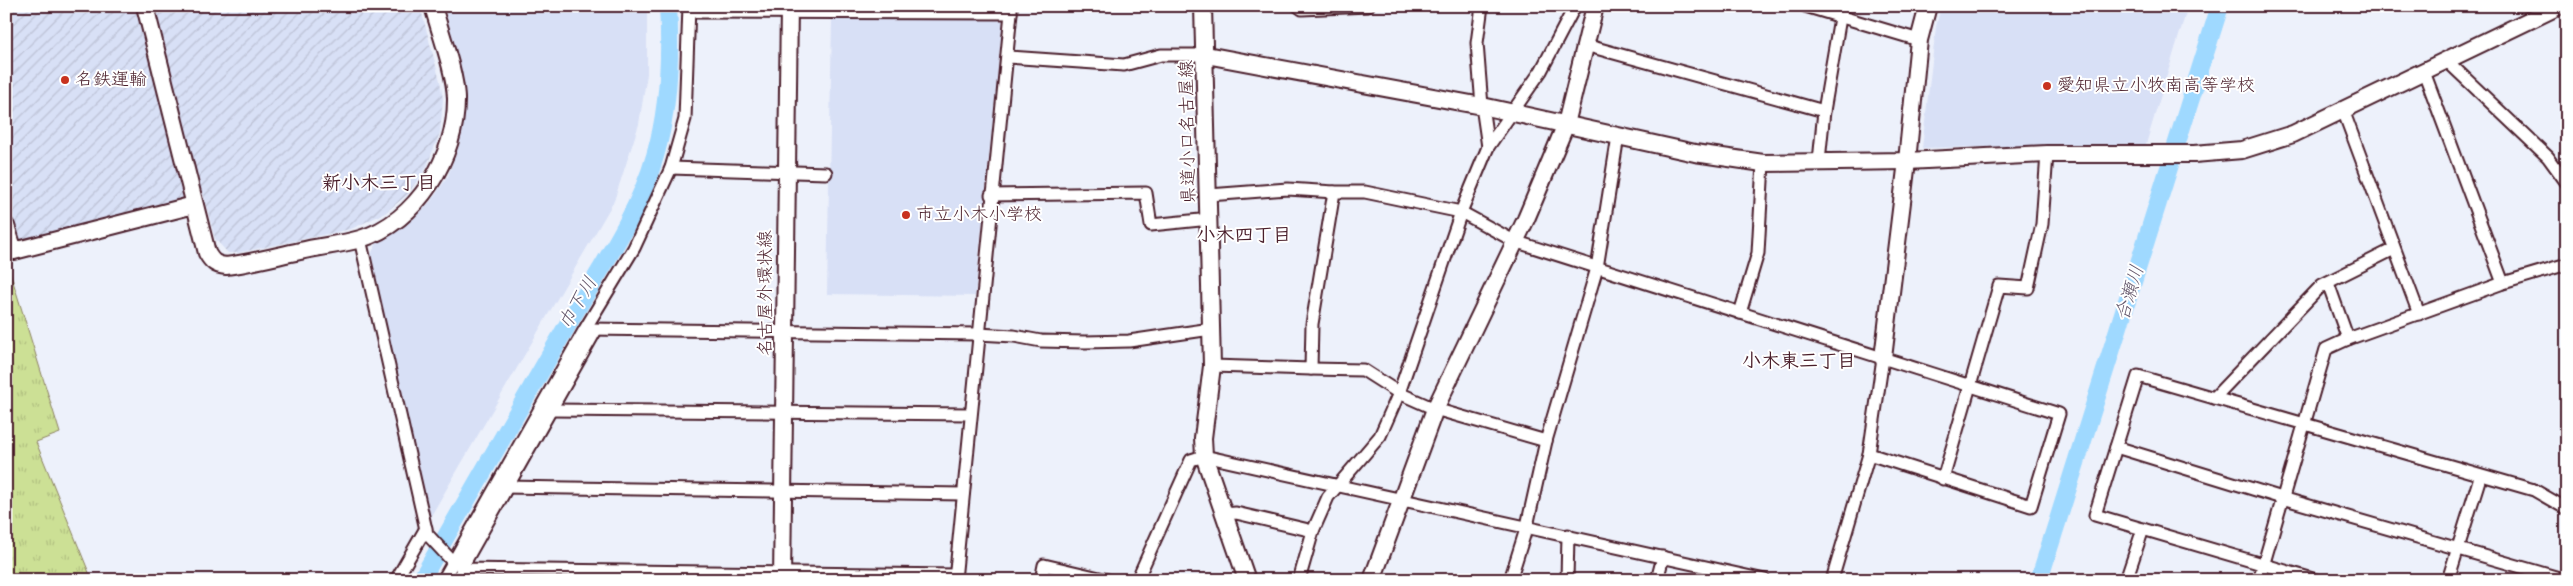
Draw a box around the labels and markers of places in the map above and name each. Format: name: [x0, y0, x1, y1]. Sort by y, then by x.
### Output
place label: 名鉄運輸: [75, 68, 147, 92]
marker: 名鉄運輸: [59, 74, 71, 86]
place label: 愛知県立小牧南高等学校: [2057, 74, 2255, 98]
marker: 愛知県立小牧南高等学校: [2041, 80, 2053, 92]
place label: 市立小木小学校: [916, 203, 1042, 227]
marker: 市立小木小学校: [900, 209, 912, 221]

